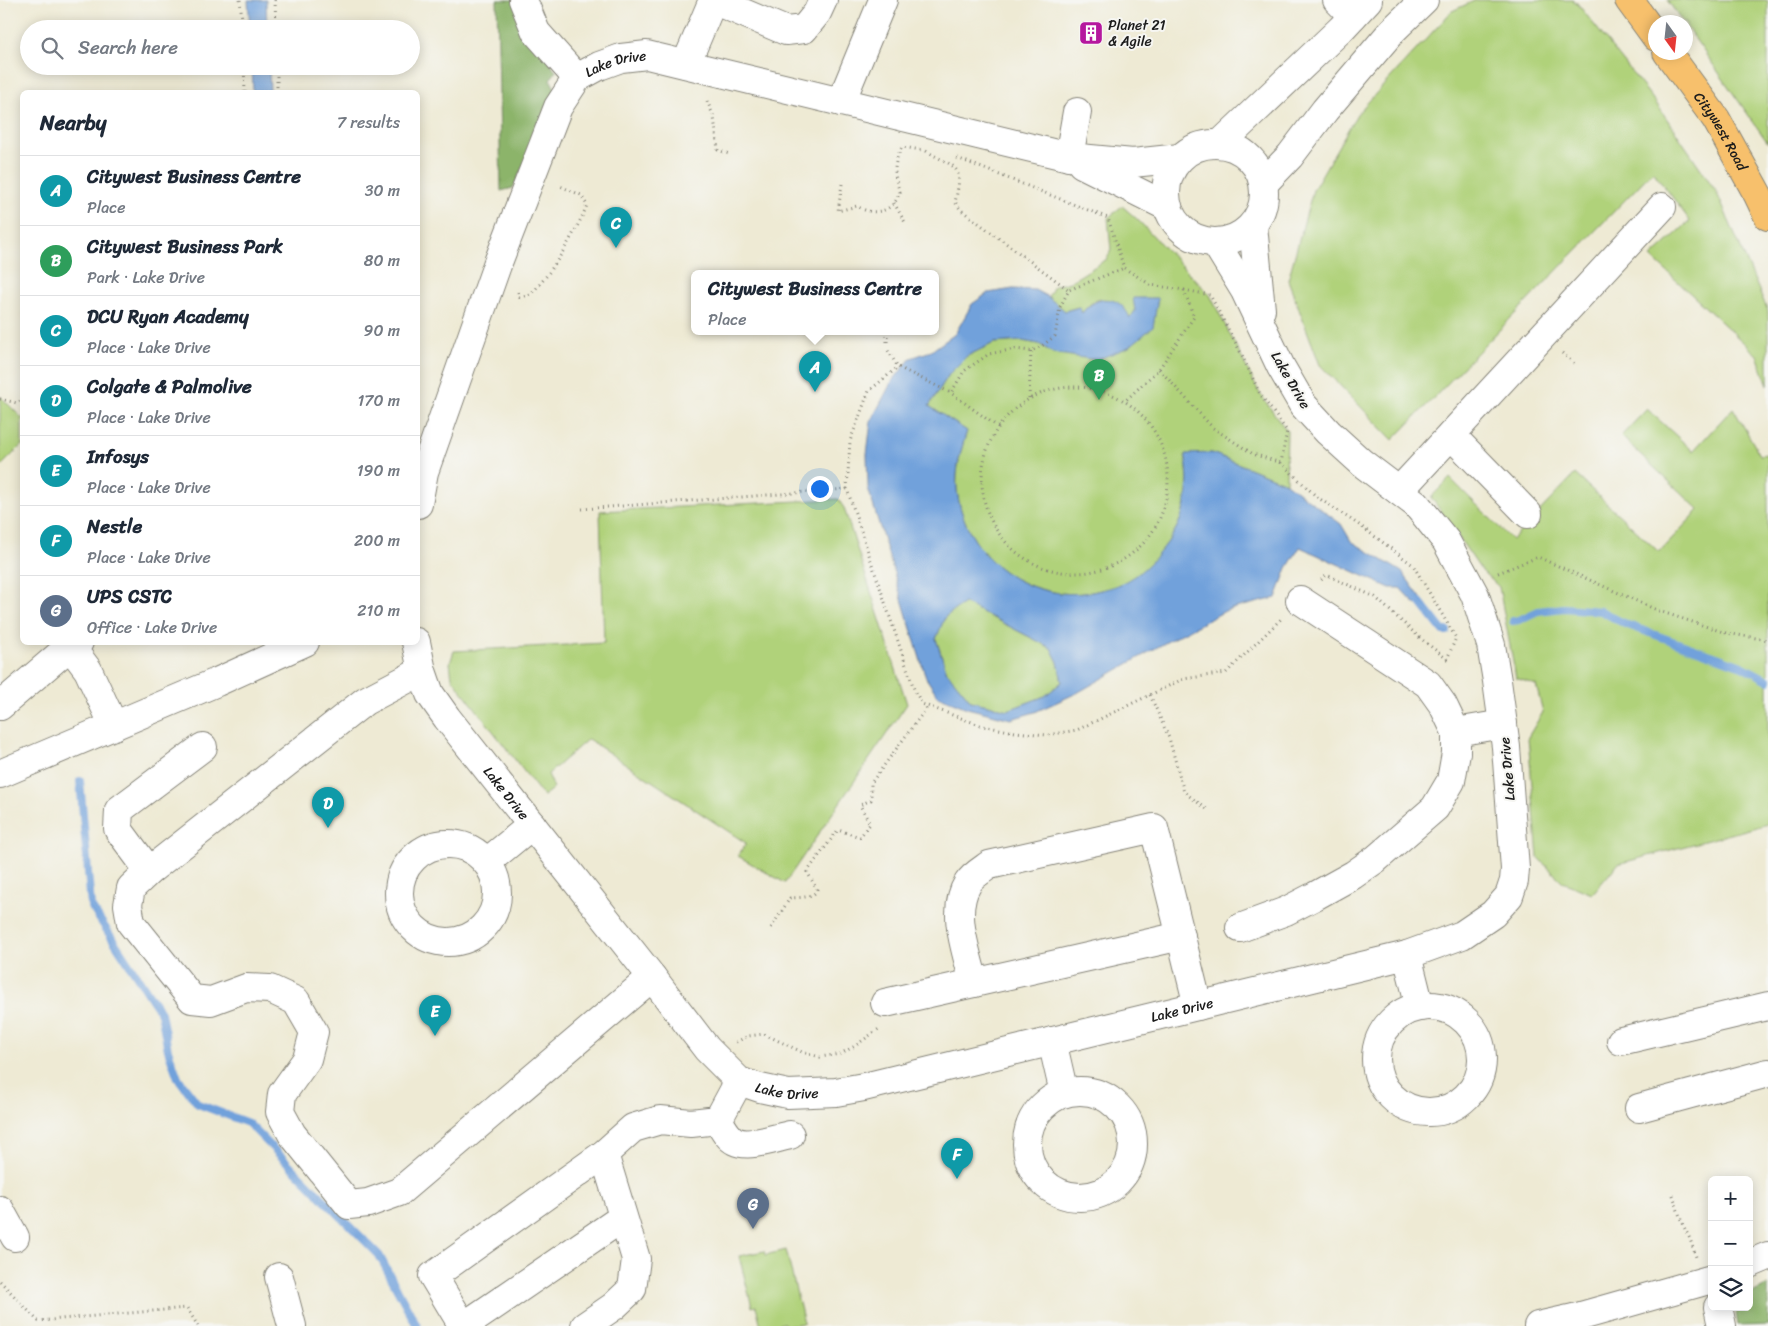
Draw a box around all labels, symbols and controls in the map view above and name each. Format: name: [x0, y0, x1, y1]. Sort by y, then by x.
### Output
place label: Planet 21 & Agile: [1108, 13, 1166, 54]
north arrow: [1648, 15, 1693, 60]
search box: [20, 20, 420, 75]
building icon: Planet 21 & Agile: [1078, 20, 1104, 46]
text: Search here: [78, 31, 178, 64]
icon: search: [38, 34, 66, 62]
street label: Lake Drive: [580, 43, 648, 85]
street label: Citywest Road: [1687, 86, 1755, 177]
text: Nearby: [40, 104, 106, 142]
text: 7 results: [337, 108, 400, 137]
text: Citywest Business Centre: [87, 160, 301, 193]
text: A: [51, 176, 61, 205]
text: 30 m: [365, 176, 400, 205]
text: Place: [87, 193, 126, 222]
pin: C: [600, 207, 632, 248]
text: Citywest Business Park: [87, 230, 283, 263]
text: B: [51, 246, 61, 275]
text: 80 m: [364, 246, 400, 275]
text: Park · Lake Drive: [87, 263, 205, 292]
popup: [691, 270, 939, 335]
text: Citywest Business Centre: [708, 272, 922, 305]
text: DCU Ryan Academy: [87, 300, 249, 333]
text: Place: [708, 305, 747, 334]
text: C: [51, 316, 61, 345]
text: 90 m: [364, 316, 400, 345]
text: Place · Lake Drive: [87, 333, 211, 362]
street label: Lake Drive: [1264, 347, 1317, 414]
pin: A: [799, 351, 831, 392]
pin: B: [1083, 359, 1115, 400]
text: Colgate & Palmolive: [87, 370, 252, 403]
text: D: [51, 386, 61, 415]
text: 170 m: [357, 386, 400, 415]
text: Place · Lake Drive: [87, 403, 211, 432]
text: Infosys: [87, 440, 149, 473]
text: E: [52, 456, 60, 485]
text: 190 m: [357, 456, 400, 485]
text: Place · Lake Drive: [87, 473, 211, 502]
your location: [807, 476, 833, 502]
text: Nestle: [87, 510, 142, 543]
text: F: [52, 526, 60, 555]
text: 200 m: [354, 526, 400, 555]
text: Place · Lake Drive: [87, 543, 211, 572]
text: UPS CSTC: [87, 580, 172, 613]
text: G: [51, 596, 61, 625]
text: 210 m: [357, 596, 400, 625]
text: Office · Lake Drive: [87, 613, 217, 642]
street label: Lake Drive: [1492, 736, 1523, 802]
street label: Lake Drive: [476, 761, 535, 826]
pin: D: [312, 787, 344, 828]
street label: Lake Drive: [1148, 991, 1216, 1030]
pin: E: [419, 995, 451, 1036]
street label: Lake Drive: [752, 1075, 819, 1107]
pin: F: [941, 1138, 973, 1179]
map controls: [1708, 1176, 1753, 1311]
button: +: [1708, 1176, 1753, 1221]
pin: G: [737, 1188, 769, 1229]
button: −: [1708, 1221, 1753, 1266]
button: layers: [1708, 1266, 1753, 1311]

